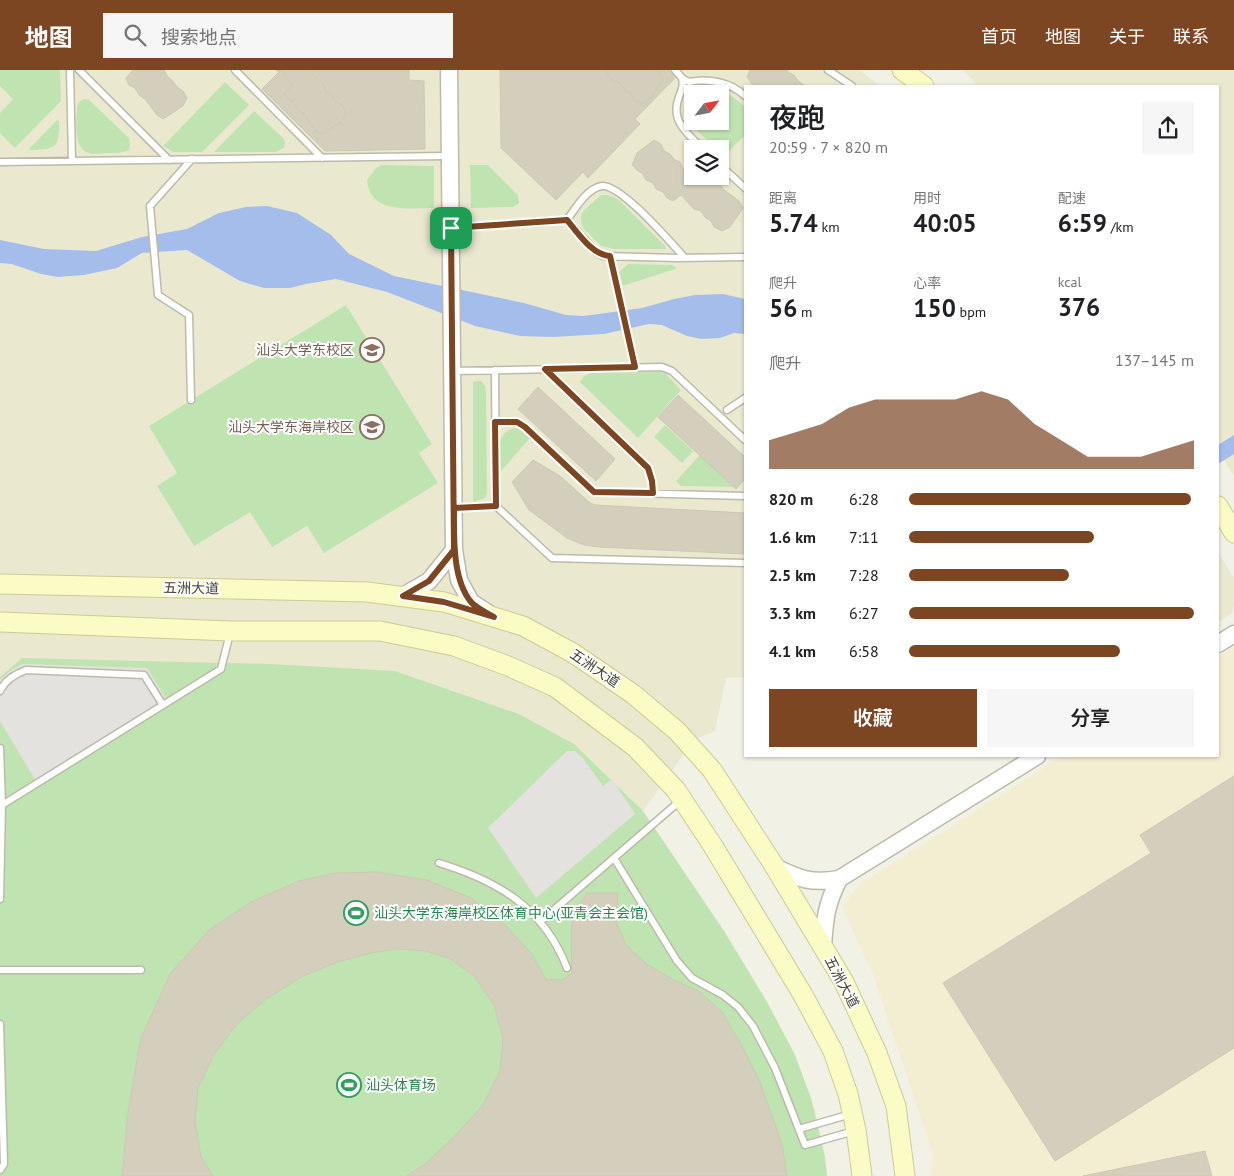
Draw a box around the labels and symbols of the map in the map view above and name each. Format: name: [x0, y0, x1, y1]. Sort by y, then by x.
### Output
north arrow: [684, 85, 729, 130]
pin: [430, 207, 472, 249]
school or university icon: 汕头大学东校区: [359, 337, 385, 363]
place label: 汕头大学东校区: [256, 341, 354, 359]
school or university icon: 汕头大学东海岸校区: [359, 414, 385, 440]
place label: 汕头大学东海岸校区: [228, 418, 354, 436]
street label: 五洲大道: [163, 579, 219, 597]
street label: 五洲大道: [567, 645, 623, 691]
sports icon: 汕头大学东海岸校区体育中心(亚青会主会馆): [343, 900, 369, 926]
place label: 汕头大学东海岸校区体育中心(亚青会主会馆): [374, 904, 648, 922]
street label: 五洲大道: [821, 953, 863, 1011]
sports icon: 汕头体育场: [336, 1072, 362, 1098]
place label: 汕头体育场: [366, 1076, 436, 1094]

